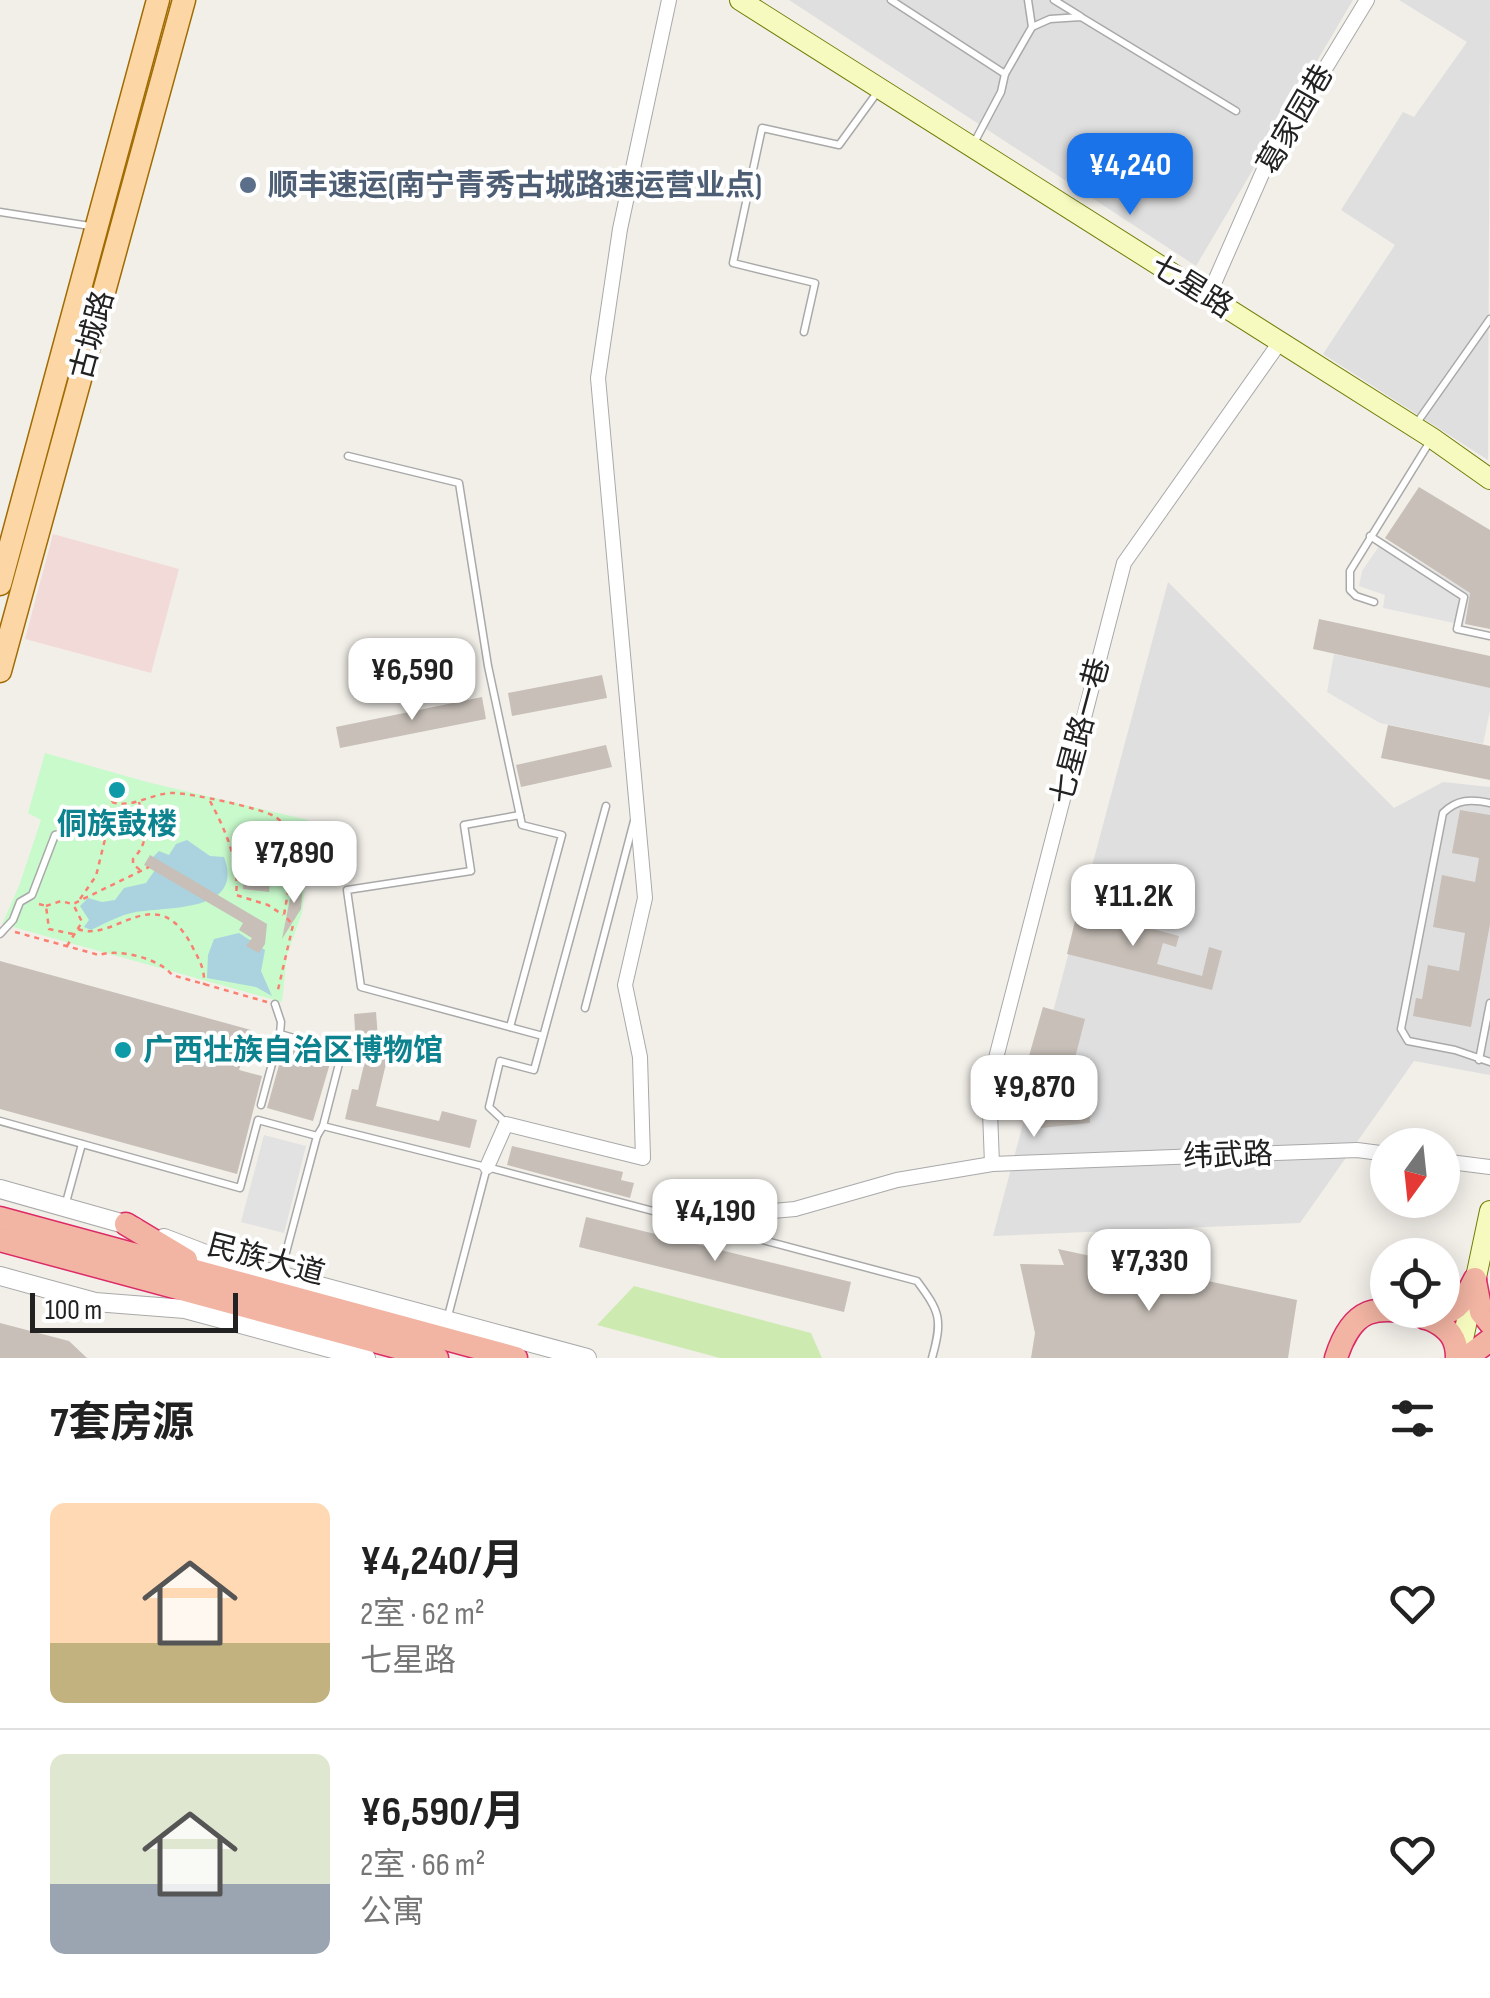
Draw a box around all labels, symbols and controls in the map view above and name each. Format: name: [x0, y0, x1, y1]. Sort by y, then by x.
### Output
street label: 葛家园巷: [1250, 59, 1341, 180]
pin: ¥4,240: [1049, 133, 1211, 218]
text: ¥4,240: [1089, 146, 1171, 185]
place label: 顺丰速运(南宁青秀古城路速运营业点): [268, 168, 762, 204]
marker: 顺丰速运(南宁青秀古城路速运营业点): [237, 174, 259, 196]
street label: 七星路: [1144, 248, 1239, 326]
street label: 古城路: [64, 287, 122, 383]
pin: ¥6,590: [331, 638, 493, 723]
text: ¥6,590: [370, 651, 454, 690]
street label: 七星路一巷: [1044, 654, 1118, 808]
marker: 侗族鼓楼: [106, 779, 128, 801]
place label: 侗族鼓楼: [57, 807, 177, 843]
pin: ¥7,890: [213, 821, 375, 906]
text: ¥7,890: [254, 834, 334, 873]
pin: ¥11.2K: [1052, 864, 1214, 949]
text: ¥11.2K: [1093, 877, 1173, 916]
place label: 广西壮族自治区博物馆: [143, 1033, 443, 1069]
marker: 广西壮族自治区博物馆: [112, 1039, 134, 1061]
pin: ¥9,870: [953, 1055, 1115, 1140]
text: ¥9,870: [993, 1068, 1075, 1107]
north arrow: [1370, 1128, 1460, 1218]
map controls: [1370, 1128, 1460, 1328]
street label: 纬武路: [1182, 1136, 1274, 1176]
pin: ¥4,190: [634, 1179, 796, 1264]
text: ¥4,190: [674, 1192, 756, 1231]
street label: 民族大道: [203, 1227, 328, 1293]
pin: ¥7,330: [1068, 1229, 1230, 1314]
button: locate: [1370, 1238, 1460, 1328]
text: ¥7,330: [1110, 1242, 1188, 1281]
scale bar: [30, 1288, 238, 1332]
text: 100 m: [45, 1294, 102, 1327]
icon: filters: [1385, 1391, 1440, 1446]
text: 7套房源: [50, 1398, 194, 1449]
text: ¥4,240/月: [360, 1536, 524, 1587]
icon: home: [130, 1543, 250, 1663]
icon: heart: [1385, 1576, 1440, 1631]
text: 2室 · 62 m²: [360, 1595, 485, 1634]
text: 七星路: [360, 1642, 456, 1681]
text: ¥6,590/月: [360, 1787, 525, 1838]
icon: home: [130, 1794, 250, 1914]
icon: heart: [1385, 1827, 1440, 1882]
text: 2室 · 66 m²: [360, 1846, 485, 1885]
text: 公寓: [360, 1893, 424, 1932]

